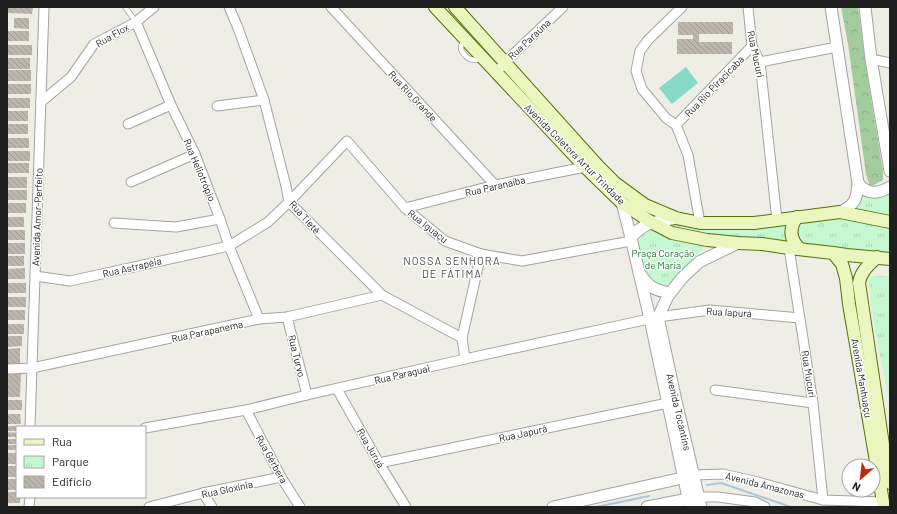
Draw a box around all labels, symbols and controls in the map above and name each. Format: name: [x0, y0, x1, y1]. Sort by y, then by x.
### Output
street label: Rua Paraúna: [505, 16, 553, 62]
street label: Rua Flox: [93, 21, 131, 49]
street label: Rua Mucuri: [745, 29, 767, 79]
street label: Rua Rio Piracicaba: [682, 53, 746, 119]
street label: Rua Rio Grande: [386, 68, 440, 124]
street label: Avenida Coletora Artur Trindade: [522, 101, 628, 207]
street label: Rua Heliotrópio: [181, 137, 219, 203]
street label: Avenida Amor-Perfeito: [29, 168, 45, 266]
street label: Rua Paranaíba: [464, 173, 526, 199]
street label: Rua Tietê: [287, 198, 323, 236]
street label: Rua Iguaçu: [406, 207, 450, 245]
park label: Praça Coração de Maria: [632, 247, 694, 271]
street label: Rua Astrapéia: [101, 254, 163, 280]
district label: NOSSA SENHORA DE FÁTIMA: [403, 254, 501, 280]
street label: Rua Iapurá: [706, 305, 752, 319]
street label: Rua Parapanema: [170, 318, 244, 344]
street label: Rua Turvo: [286, 334, 308, 378]
street label: Avenida Manhuaçu: [849, 337, 875, 419]
street label: Rua Mucuri: [799, 349, 819, 399]
street label: Rua Paraguai: [373, 362, 431, 386]
street label: Avenida Tocantins: [664, 372, 694, 452]
street label: Rua Japurá: [498, 422, 548, 444]
legend: [16, 426, 146, 498]
street label: Rua Juruá: [355, 426, 387, 470]
street label: Rua Gérbera: [254, 433, 290, 485]
text: Rua: [52, 434, 72, 448]
text: Parque: [52, 454, 89, 468]
north arrow: [841, 458, 881, 498]
street label: Avenida Amazonas: [724, 469, 806, 501]
text: Edifício: [52, 474, 92, 488]
street label: Rua Gloxínia: [200, 478, 254, 500]
text: N: [850, 480, 862, 495]

